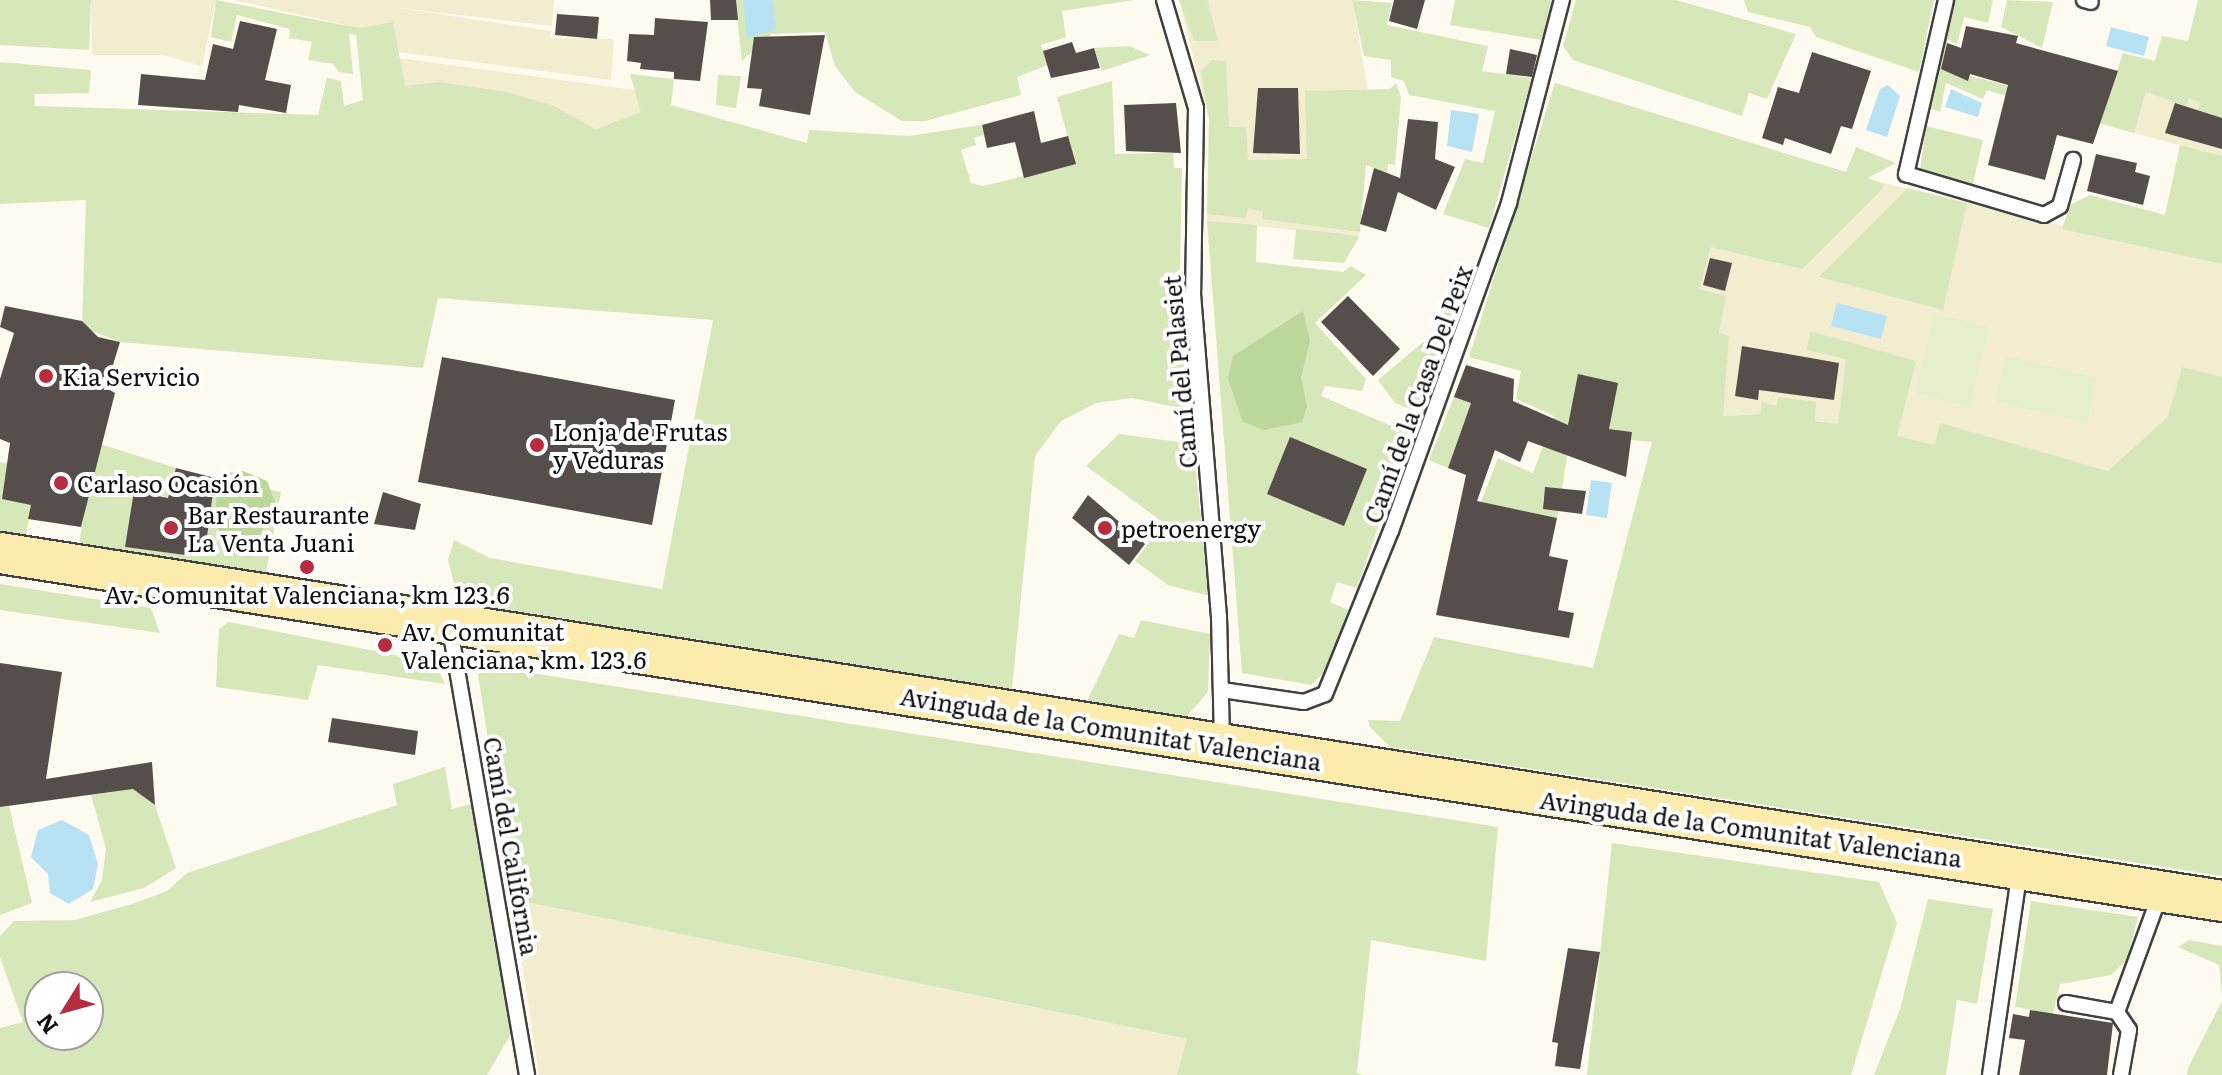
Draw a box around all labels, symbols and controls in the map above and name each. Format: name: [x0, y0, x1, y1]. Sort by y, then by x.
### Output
street label: Camí de la Casa Del Peix: [1357, 261, 1477, 527]
street label: Camí del Palasiet: [1156, 274, 1202, 470]
place label: Kia Servicio: [62, 362, 200, 390]
marker: Kia Servicio: [37, 367, 55, 385]
place label: Lonja de Frutas y Veduras: [553, 417, 727, 473]
marker: Lonja de Frutas y Veduras: [528, 436, 546, 454]
place label: Carlaso Ocasión: [77, 469, 259, 497]
marker: Carlaso Ocasión: [52, 474, 70, 492]
place label: Bar Restaurante La Venta Juani: [187, 500, 369, 556]
place label: petroenergy: [1121, 514, 1261, 542]
marker: Bar Restaurante La Venta Juani: [162, 519, 180, 537]
marker: petroenergy: [1096, 519, 1114, 537]
marker: Av. Comunitat Valenciana, km 123.6: [298, 558, 316, 576]
place label: Av. Comunitat Valenciana, km 123.6: [104, 580, 510, 608]
place label: Av. Comunitat Valenciana, km. 123.6: [401, 617, 646, 673]
marker: Av. Comunitat Valenciana, km. 123.6: [376, 636, 394, 654]
street label: Avinguda de la Comunitat Valenciana: [898, 680, 1324, 776]
street label: Camí del California: [479, 735, 545, 957]
street label: Avinguda de la Comunitat Valenciana: [1538, 784, 1964, 872]
north arrow: [24, 971, 104, 1051]
text: N: [27, 1007, 65, 1042]

